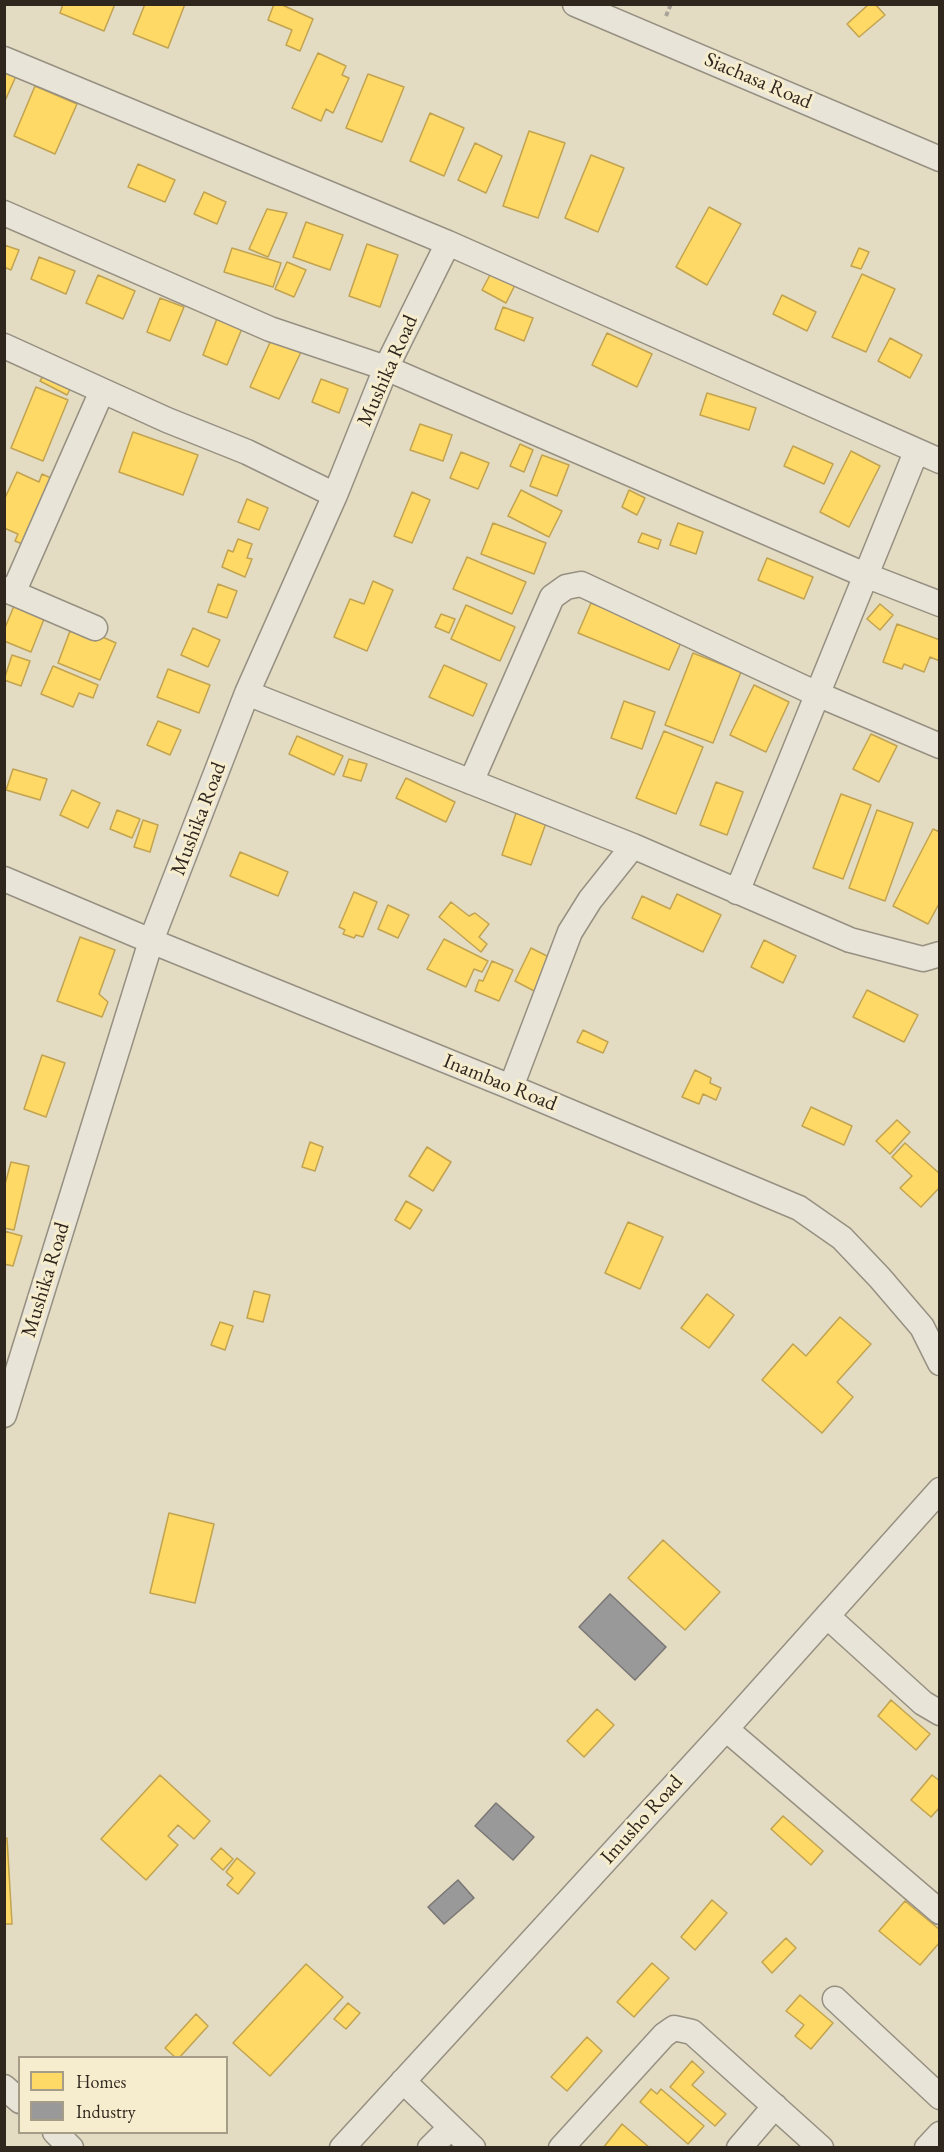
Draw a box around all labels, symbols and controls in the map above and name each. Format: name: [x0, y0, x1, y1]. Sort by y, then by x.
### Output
street label: Siachasa Road: [700, 47, 816, 115]
street label: Mushika Road: [352, 311, 424, 431]
street label: Mushika Road: [166, 759, 232, 879]
street label: Inambao Road: [440, 1049, 560, 1117]
street label: Mushika Road: [17, 1219, 75, 1341]
street label: Imusho Road: [596, 1770, 688, 1870]
legend: [18, 2056, 228, 2134]
text: Homes: [76, 2070, 126, 2093]
text: Industry: [76, 2100, 136, 2123]

